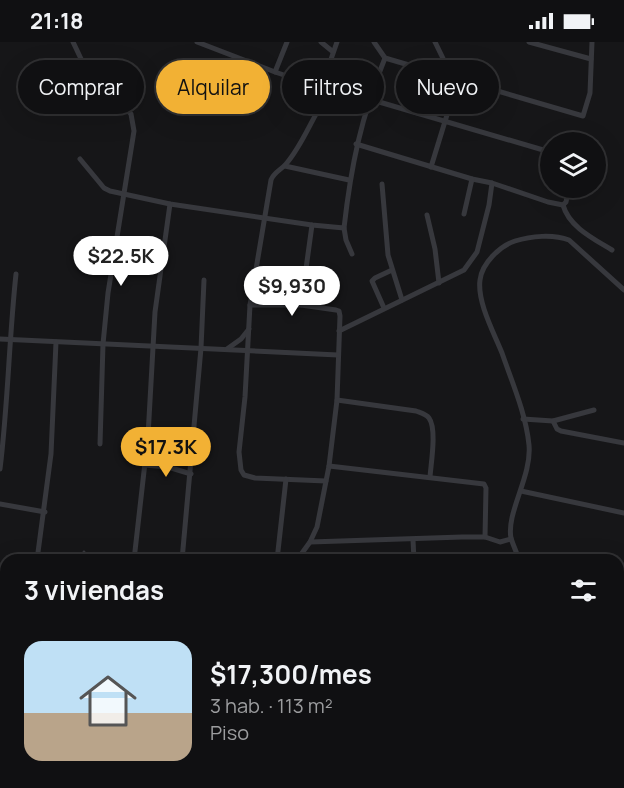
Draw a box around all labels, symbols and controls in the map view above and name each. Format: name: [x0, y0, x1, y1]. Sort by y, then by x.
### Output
text: 21:18: [30, 6, 83, 36]
chip: Comprar: [18, 60, 144, 114]
chip: Alquilar: [156, 60, 270, 114]
chip: Filtros: [282, 60, 384, 114]
chip: Nuevo: [396, 60, 499, 114]
map controls: [540, 132, 606, 198]
button: layers: [540, 132, 606, 198]
pin: $22.5K: [72, 236, 170, 287]
text: $22.5K: [87, 242, 155, 269]
pin: $9,930: [243, 266, 341, 317]
text: $9,930: [258, 272, 326, 299]
pin: $17.3K: [117, 427, 215, 478]
text: $17.3K: [135, 433, 197, 460]
text: 3 viviendas: [24, 572, 164, 608]
icon: filters: [567, 574, 600, 607]
text: $17,300/mes: [210, 656, 372, 692]
icon: home: [72, 665, 144, 737]
text: 3 hab. · 113 m²: [210, 692, 333, 719]
text: Piso: [210, 719, 249, 746]

